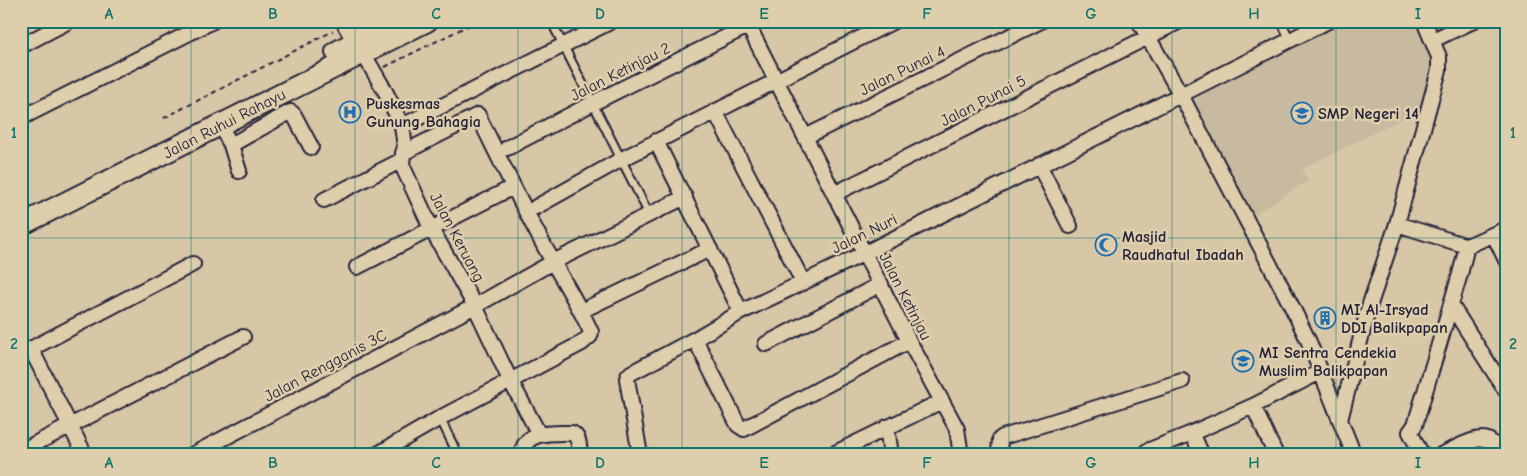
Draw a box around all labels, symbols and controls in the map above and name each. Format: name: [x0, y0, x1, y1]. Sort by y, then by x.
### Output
text: A: [105, 5, 114, 23]
text: B: [268, 5, 278, 23]
text: C: [431, 5, 441, 23]
text: D: [595, 5, 605, 23]
text: E: [759, 5, 769, 23]
text: F: [922, 5, 932, 23]
text: G: [1085, 5, 1097, 23]
text: H: [1248, 5, 1260, 23]
text: I: [1415, 5, 1421, 23]
street label: Jalan Ketinjau 2: [568, 39, 673, 105]
street label: Jalan Punai 4: [857, 43, 948, 99]
street label: Jalan Punai 5: [938, 72, 1029, 130]
street label: Jalan Ruhui Rahayu: [160, 85, 289, 162]
place label: Puskesmas Gunung Bahagia: [366, 95, 481, 131]
hospital icon: Puskesmas Gunung Bahagia: [338, 100, 362, 124]
school or university icon: SMP Negeri 14: [1290, 101, 1314, 125]
place label: SMP Negeri 14: [1318, 105, 1419, 123]
text: 1: [11, 124, 17, 142]
text: 1: [1510, 124, 1516, 142]
street label: Jalan Keruang: [426, 190, 488, 285]
street label: Jalan Nuri: [829, 210, 900, 257]
place label: Masjid Raudhatul Ibadah: [1122, 228, 1244, 264]
mosque icon: Masjid Raudhatul Ibadah: [1094, 233, 1118, 257]
street label: Jalan Ketinjau: [875, 250, 935, 343]
place label: MI Al-Irsyad DDI Balikpapan: [1341, 301, 1448, 337]
building icon: MI Al-Irsyad DDI Balikpapan: [1313, 306, 1337, 330]
street label: Jalan Rengganis 3C: [261, 326, 390, 406]
text: 2: [10, 335, 18, 353]
text: 2: [1509, 335, 1517, 353]
place label: MI Sentra Cendekia Muslim Balikpapan: [1259, 344, 1397, 380]
school or university icon: MI Sentra Cendekia Muslim Balikpapan: [1231, 349, 1255, 373]
text: A: [105, 454, 114, 472]
text: B: [268, 454, 278, 472]
text: C: [431, 454, 441, 472]
text: D: [595, 454, 605, 472]
text: E: [759, 454, 769, 472]
text: F: [922, 454, 932, 472]
text: G: [1085, 454, 1097, 472]
text: H: [1248, 454, 1260, 472]
text: I: [1415, 454, 1421, 472]

